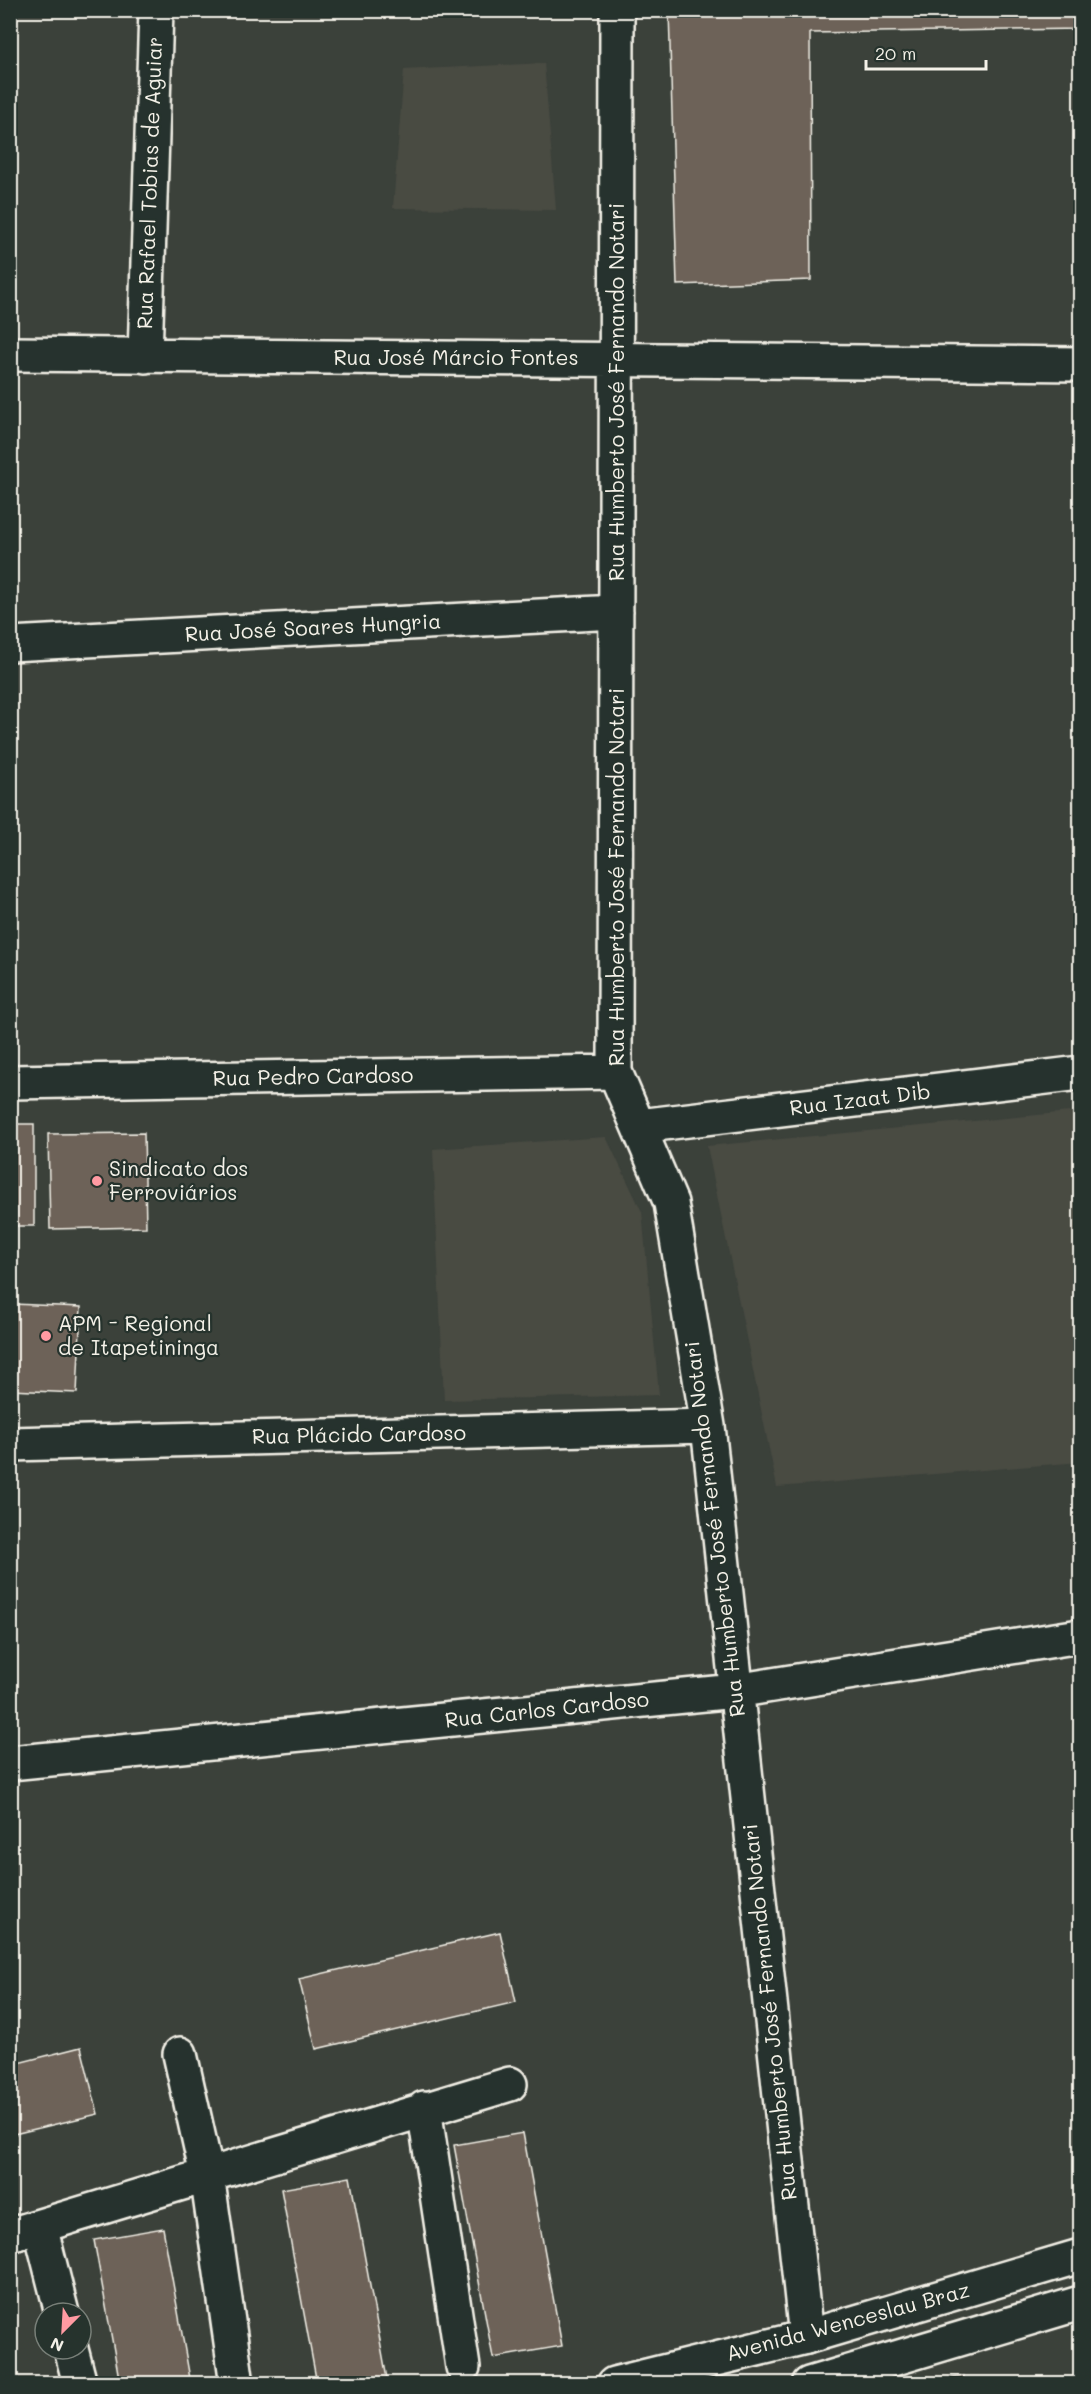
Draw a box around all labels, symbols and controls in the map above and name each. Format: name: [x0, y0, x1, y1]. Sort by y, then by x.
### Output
scale bar: [866, 33, 986, 71]
street label: Rua Rafael Tobias de Aguiar: [130, 36, 167, 330]
text: 20 m: [875, 41, 916, 65]
street label: Rua Humberto José Fernando Notari: [602, 203, 629, 581]
street label: Rua José Márcio Fontes: [333, 343, 579, 370]
street label: Rua José Soares Hungria: [184, 606, 442, 647]
street label: Rua Humberto José Fernando Notari: [602, 688, 629, 1066]
street label: Rua Pedro Cardoso: [212, 1060, 414, 1091]
street label: Rua Izaat Dib: [788, 1076, 932, 1121]
place label: Sindicato dos Ferroviários: [109, 1154, 248, 1205]
marker: Sindicato dos Ferroviários: [90, 1174, 104, 1188]
place label: APM - Regional de Itapetininga: [58, 1309, 219, 1360]
marker: APM - Regional de Itapetininga: [39, 1329, 53, 1343]
street label: Rua Humberto José Fernando Notari: [677, 1340, 750, 1719]
street label: Rua Plácido Cardoso: [252, 1418, 466, 1449]
street label: Rua Carlos Cardoso: [443, 1684, 650, 1733]
street label: Rua Humberto José Fernando Notari: [735, 1823, 802, 2202]
street label: Avenida Wenceslau Braz: [723, 2275, 972, 2366]
north arrow: [33, 2301, 93, 2361]
text: N: [47, 2333, 67, 2357]

